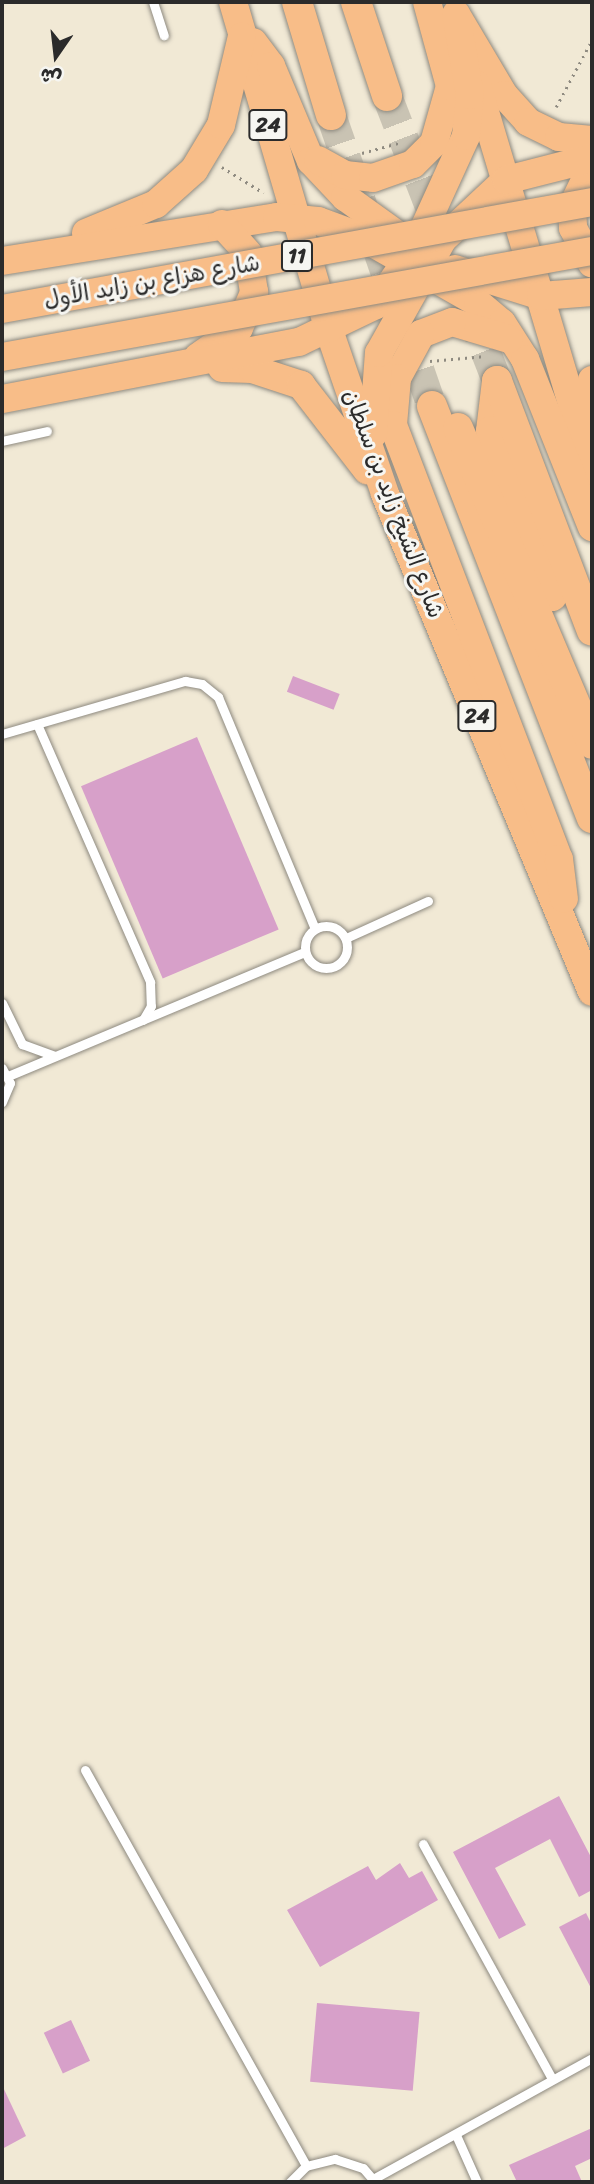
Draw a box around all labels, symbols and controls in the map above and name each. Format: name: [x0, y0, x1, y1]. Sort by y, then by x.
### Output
north arrow: [21, 21, 91, 91]
text: ش: [37, 58, 65, 95]
road number: 24: [247, 108, 289, 142]
road number: 11: [280, 238, 314, 274]
street label: شارع هزاع بن زايد الأول: [42, 249, 262, 315]
street label: شارع الشيخ زايد بن سلطان: [337, 386, 449, 622]
road number: 24: [456, 698, 498, 734]

